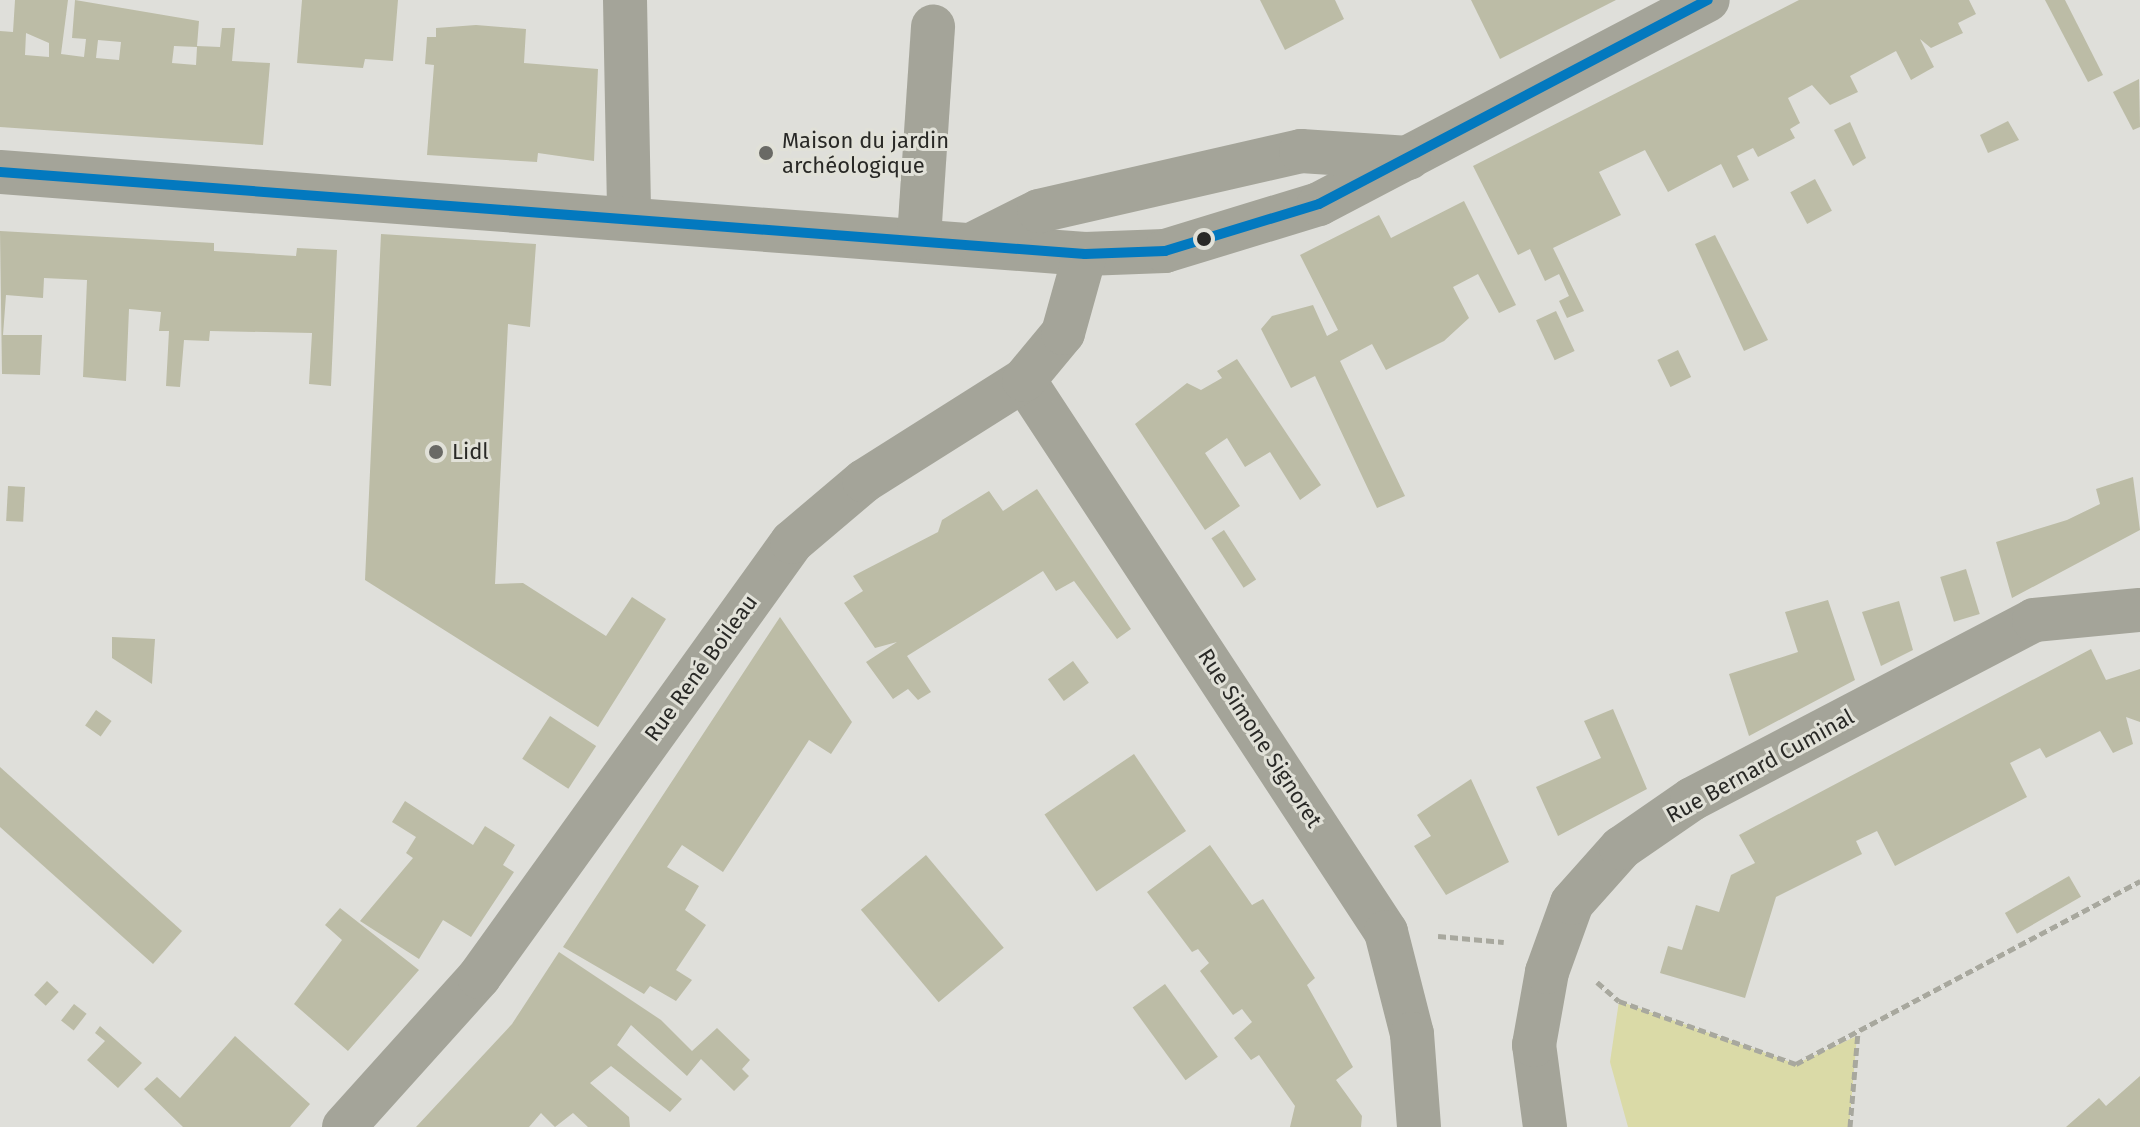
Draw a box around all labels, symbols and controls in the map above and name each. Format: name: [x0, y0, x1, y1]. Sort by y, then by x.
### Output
place label: Maison du jardin archéologique: [782, 127, 949, 178]
marker: Maison du jardin archéologique: [757, 144, 775, 162]
unlabelled marker: [1196, 231, 1212, 247]
place label: Lidl: [452, 439, 489, 465]
marker: Lidl: [427, 443, 445, 461]
street label: Rue René Boileau: [639, 589, 763, 747]
street label: Rue Simone Signoret: [1192, 644, 1328, 832]
street label: Rue Bernard Cuminal: [1662, 703, 1858, 829]

